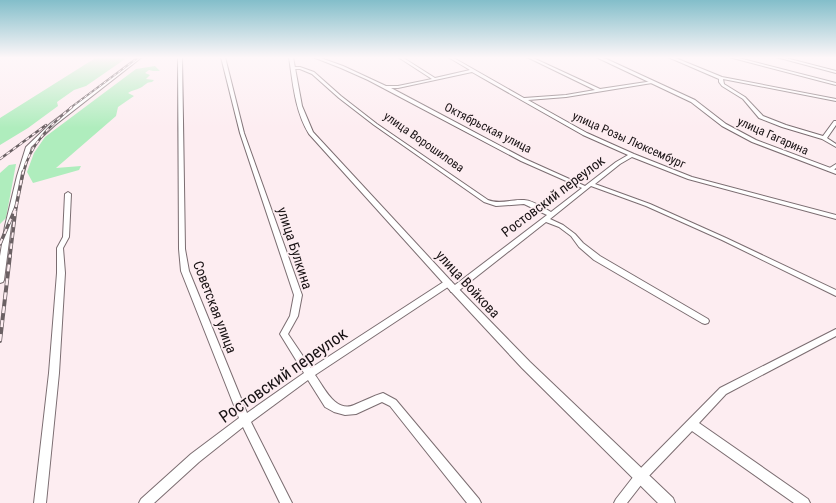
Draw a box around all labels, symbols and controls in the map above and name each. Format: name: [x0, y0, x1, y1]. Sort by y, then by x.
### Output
street label: Октябрьская улица: [442, 100, 534, 156]
street label: улица Ворошилова: [381, 109, 467, 175]
street label: улица Розы Люксембург: [570, 109, 688, 171]
street label: улица Гагарина: [735, 114, 811, 158]
street label: Ростовский переулок: [498, 152, 608, 240]
street label: улица Булкина: [274, 205, 316, 291]
street label: улица Войкова: [433, 247, 503, 321]
street label: Советская улица: [190, 259, 240, 355]
street label: Ростовский переулок: [215, 323, 351, 427]

